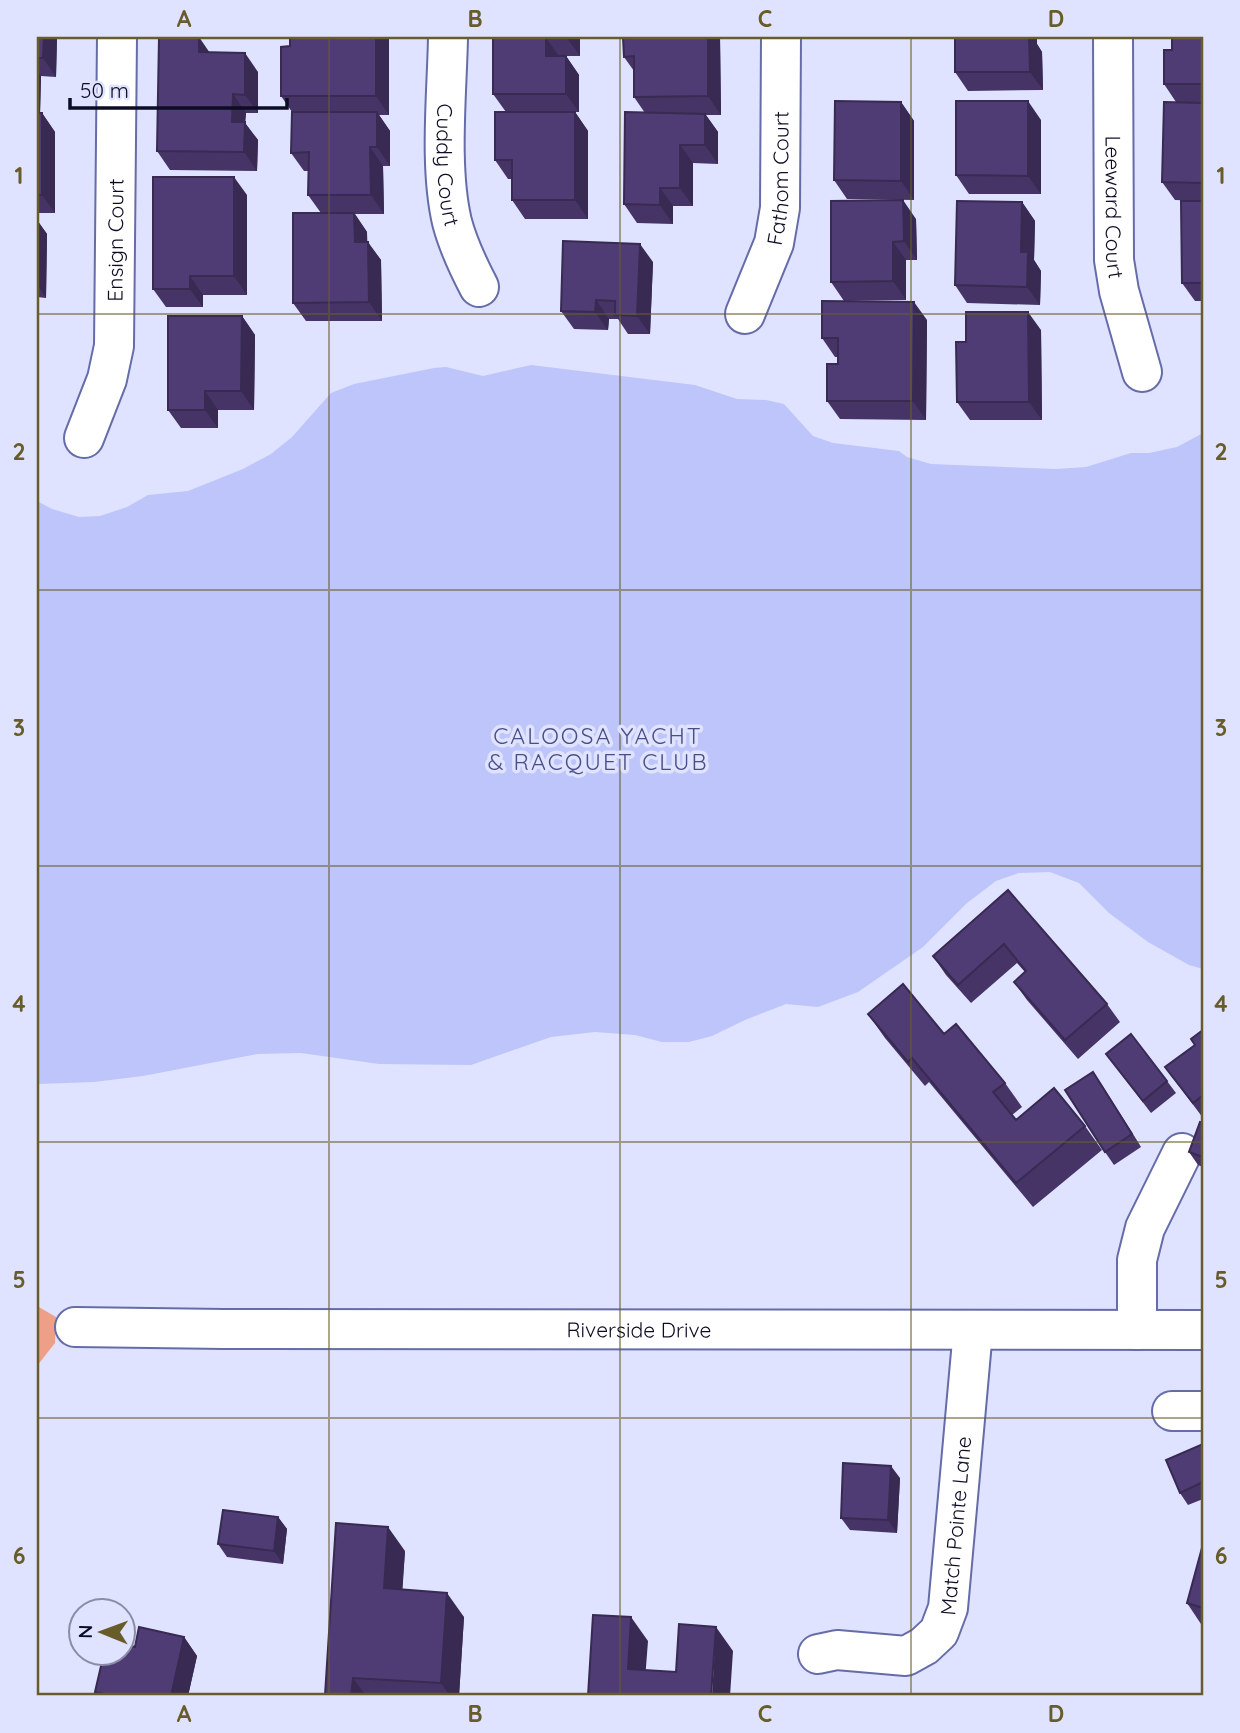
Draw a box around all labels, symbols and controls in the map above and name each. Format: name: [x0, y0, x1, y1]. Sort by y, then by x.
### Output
text: A: [177, 4, 192, 33]
text: B: [467, 4, 483, 33]
text: C: [758, 4, 772, 33]
text: D: [1048, 4, 1064, 33]
scale bar: [70, 66, 287, 110]
text: 50 m: [80, 77, 129, 103]
street label: Cuddy Court: [432, 103, 465, 229]
street label: Fathom Court: [761, 111, 794, 247]
street label: Leeward Court: [1100, 135, 1130, 280]
text: 1: [15, 161, 23, 190]
text: 1: [1217, 161, 1225, 190]
street label: Ensign Court: [101, 178, 129, 302]
text: 2: [12, 437, 26, 466]
text: 2: [1214, 437, 1228, 466]
text: 3: [13, 713, 25, 742]
text: 3: [1215, 713, 1227, 742]
district label: CALOOSA YACHT & RACQUET CLUB: [488, 721, 708, 776]
text: 4: [12, 989, 26, 1018]
text: 4: [1214, 989, 1228, 1018]
text: 5: [12, 1265, 26, 1294]
text: 5: [1214, 1265, 1228, 1294]
street label: Riverside Drive: [567, 1316, 711, 1342]
street label: Match Pointe Lane: [934, 1435, 976, 1616]
text: 6: [13, 1541, 25, 1570]
text: 6: [1215, 1541, 1227, 1570]
north arrow: [66, 1596, 136, 1666]
text: N: [73, 1625, 97, 1639]
text: A: [177, 1699, 192, 1728]
text: B: [467, 1699, 483, 1728]
text: C: [758, 1699, 772, 1728]
text: D: [1048, 1699, 1064, 1728]

